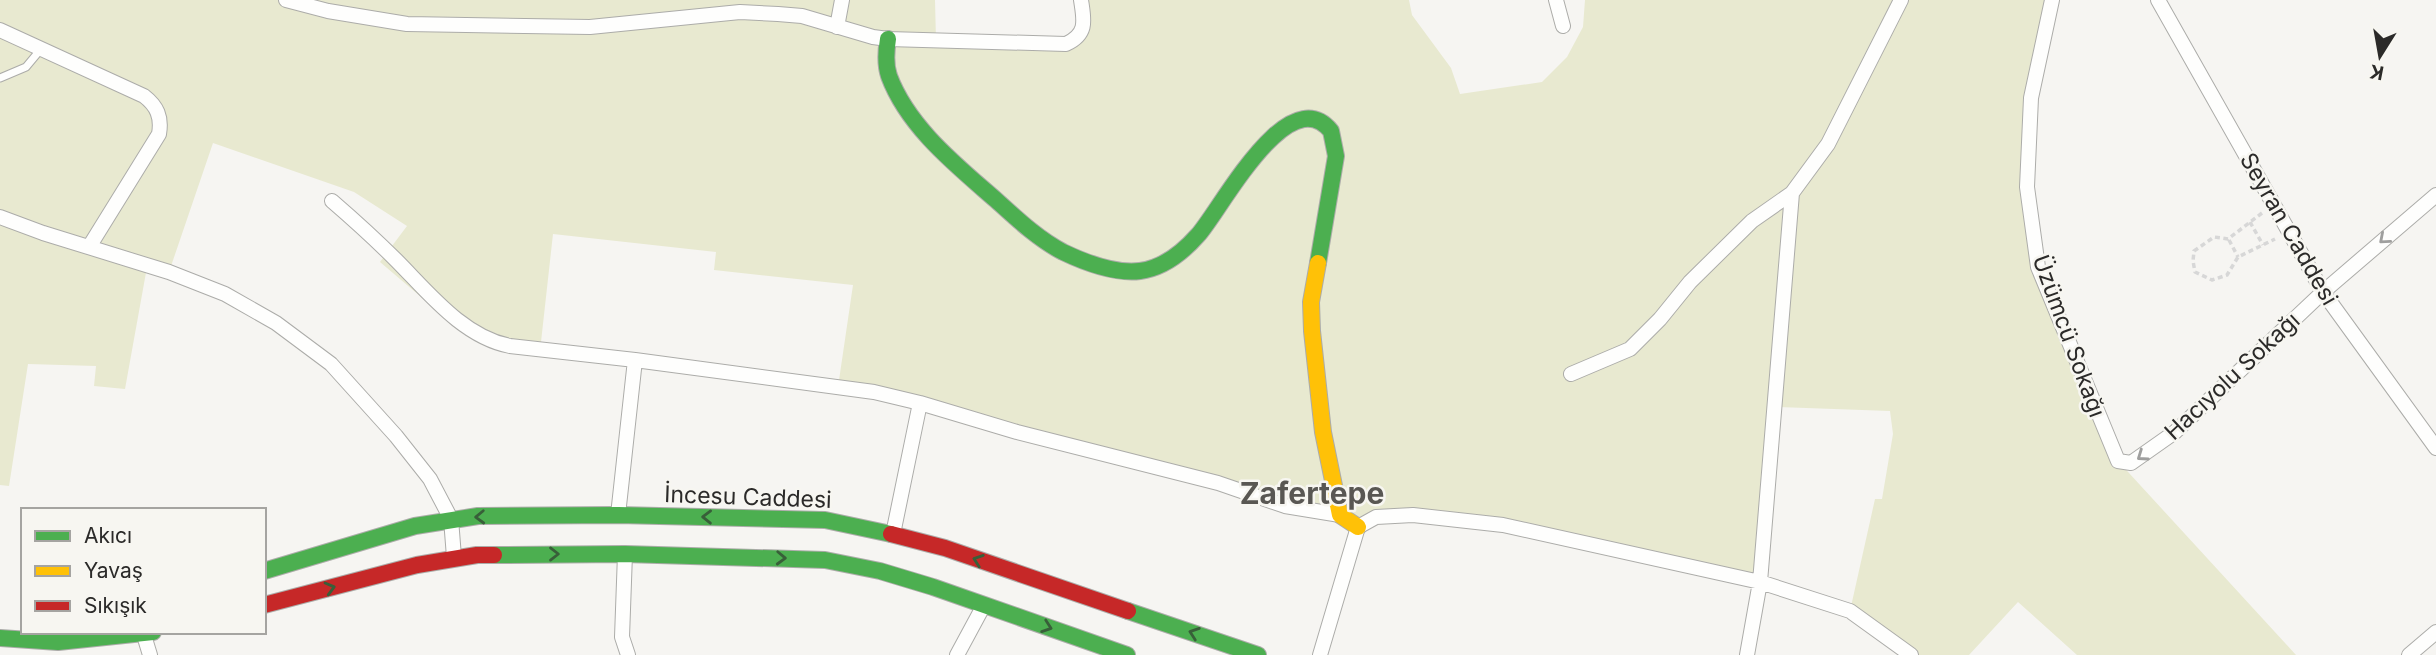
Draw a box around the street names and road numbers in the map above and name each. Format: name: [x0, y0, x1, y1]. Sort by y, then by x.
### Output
street label: Seyran Caddesi: [2234, 148, 2344, 310]
street label: Üzümcü Sokağı: [2027, 251, 2111, 421]
street label: Hacıyolu Sokağı: [2159, 306, 2305, 446]
street label: İncesu Caddesi: [664, 480, 832, 514]

